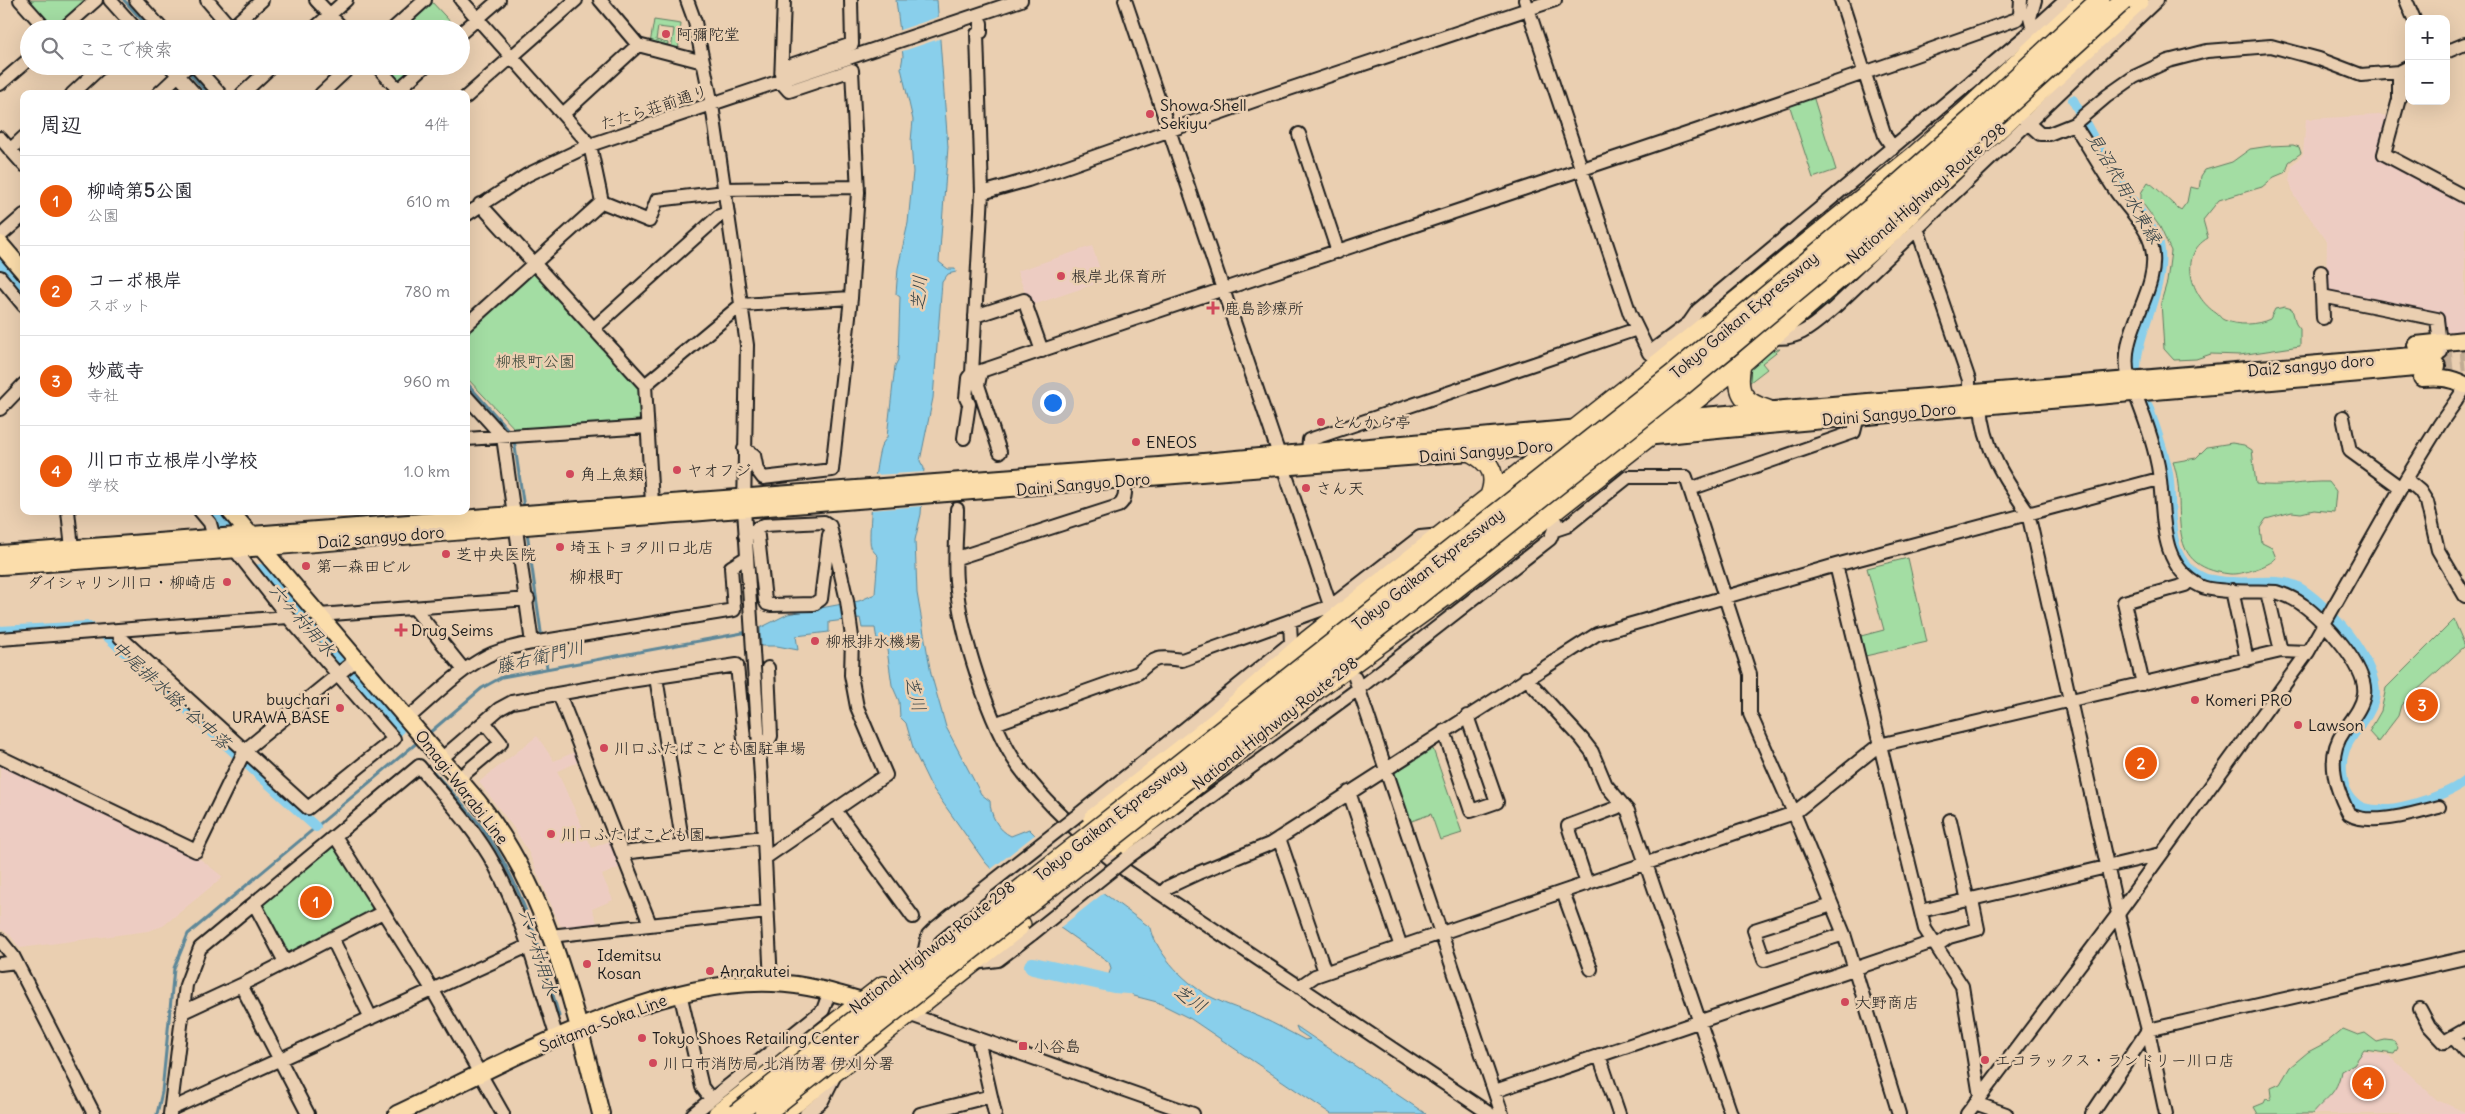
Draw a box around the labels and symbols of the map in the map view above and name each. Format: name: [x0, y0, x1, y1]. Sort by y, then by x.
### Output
place label: 阿彌陀堂: [676, 24, 740, 44]
marker: 阿彌陀堂: [660, 28, 672, 40]
street label: たたら荘前通り: [598, 80, 710, 134]
place label: Showa Shell Sekiyu: [1160, 95, 1247, 133]
marker: Showa Shell Sekiyu: [1144, 108, 1156, 120]
street label: National Highway Route 298: [1842, 118, 2010, 268]
water label: 見沼代用水東縁: [2082, 128, 2168, 249]
street label: Tokyo Gaikan Expressway: [1666, 247, 1822, 383]
place label: 根岸北保育所: [1071, 266, 1167, 286]
marker: 根岸北保育所: [1055, 270, 1067, 282]
water label: 芝川: [906, 274, 931, 312]
place label: 鹿島診療所: [1224, 298, 1304, 318]
marker: 鹿島診療所: [1206, 301, 1220, 315]
street label: Dai2 sangyo doro: [2247, 350, 2375, 380]
park label: 柳根町公園: [495, 351, 575, 371]
your location: [1040, 390, 1066, 416]
street label: Daini Sangyo Doro: [1821, 398, 1957, 430]
place label: とんから亭: [1331, 412, 1411, 432]
marker: とんから亭: [1315, 416, 1327, 428]
place label: ENEOS: [1146, 432, 1197, 452]
street label: Daini Sangyo Doro: [1418, 435, 1554, 467]
marker: ENEOS: [1130, 436, 1142, 448]
place label: ヤオフジ: [687, 460, 751, 480]
place label: 角上魚類: [580, 464, 644, 484]
marker: ヤオフジ: [671, 464, 683, 476]
marker: 角上魚類: [564, 468, 576, 480]
street label: Daini Sangyo Doro: [1015, 468, 1151, 500]
place label: さん天: [1316, 478, 1364, 498]
marker: さん天: [1300, 482, 1312, 494]
street label: Tokyo Gaikan Expressway: [1348, 504, 1508, 634]
street label: Dai2 sangyo doro: [317, 522, 445, 552]
place label: 埼玉トヨタ川口北店: [570, 537, 714, 557]
marker: 埼玉トヨタ川口北店: [554, 541, 566, 553]
place label: 芝中央医院: [456, 544, 536, 564]
marker: 芝中央医院: [440, 548, 452, 560]
place label: 第一森田ビル: [316, 556, 412, 576]
marker: 第一森田ビル: [300, 560, 312, 572]
district label: 柳根町: [569, 565, 623, 588]
place label: ダイシャリン川口・柳崎店: [27, 572, 217, 592]
marker: ダイシャリン川口・柳崎店: [221, 576, 233, 588]
water label: 六ヶ村用水: [264, 578, 341, 661]
place label: Drug Seims: [411, 620, 493, 640]
marker: Drug Seims: [395, 624, 407, 636]
place label: 柳根排水機場: [825, 631, 921, 651]
water label: 中尾排水路; 谷中落: [107, 635, 237, 756]
water label: 藤右衛門川: [493, 635, 586, 678]
marker: 柳根排水機場: [809, 635, 821, 647]
street label: National Highway Route 298: [1188, 652, 1362, 794]
water label: 芝川: [900, 674, 931, 714]
pin: 3: [2406, 686, 2438, 724]
place label: buychari URAWA BASE: [232, 689, 330, 727]
place label: Komeri PRO: [2205, 690, 2292, 710]
marker: Komeri PRO: [2189, 694, 2201, 706]
marker: buychari URAWA BASE: [334, 702, 346, 714]
place label: Lawson: [2308, 715, 2364, 735]
marker: Lawson: [2292, 719, 2304, 731]
street label: Omagi-Warabi Line: [411, 726, 513, 848]
place label: 川口ふたばこども園駐車場: [614, 738, 806, 758]
marker: 川口ふたばこども園駐車場: [598, 742, 610, 754]
pin: 2: [2125, 744, 2157, 782]
street label: Tokyo Gaikan Expressway: [1030, 755, 1190, 885]
place label: 川口ふたばこども園: [561, 824, 705, 844]
marker: 川口ふたばこども園: [545, 828, 557, 840]
street label: National Highway Route 298: [845, 876, 1019, 1018]
pin: 1: [300, 883, 332, 921]
water label: 六ヶ村用水: [514, 905, 563, 998]
place label: Idemitsu Kosan: [597, 945, 661, 983]
marker: Idemitsu Kosan: [581, 958, 593, 970]
place label: Anrakutei: [720, 961, 790, 981]
marker: Anrakutei: [704, 965, 716, 977]
water label: 芝川: [1169, 979, 1212, 1018]
street label: Saitama-Soka Line: [537, 990, 669, 1056]
place label: 大野商店: [1855, 992, 1919, 1012]
marker: 大野商店: [1839, 996, 1851, 1008]
place label: Tokyo Shoes Retailing Center: [652, 1028, 860, 1048]
marker: Tokyo Shoes Retailing Center: [636, 1032, 648, 1044]
place label: 小谷島: [1033, 1036, 1081, 1056]
marker: 小谷島: [1017, 1040, 1029, 1052]
place label: エコラックス・ランドリー川口店: [1995, 1050, 2235, 1070]
place label: 川口市消防局 北消防署 伊刈分署: [663, 1053, 895, 1073]
marker: エコラックス・ランドリー川口店: [1979, 1054, 1991, 1066]
marker: 川口市消防局 北消防署 伊刈分署: [647, 1057, 659, 1069]
pin: 4: [2352, 1064, 2384, 1102]

